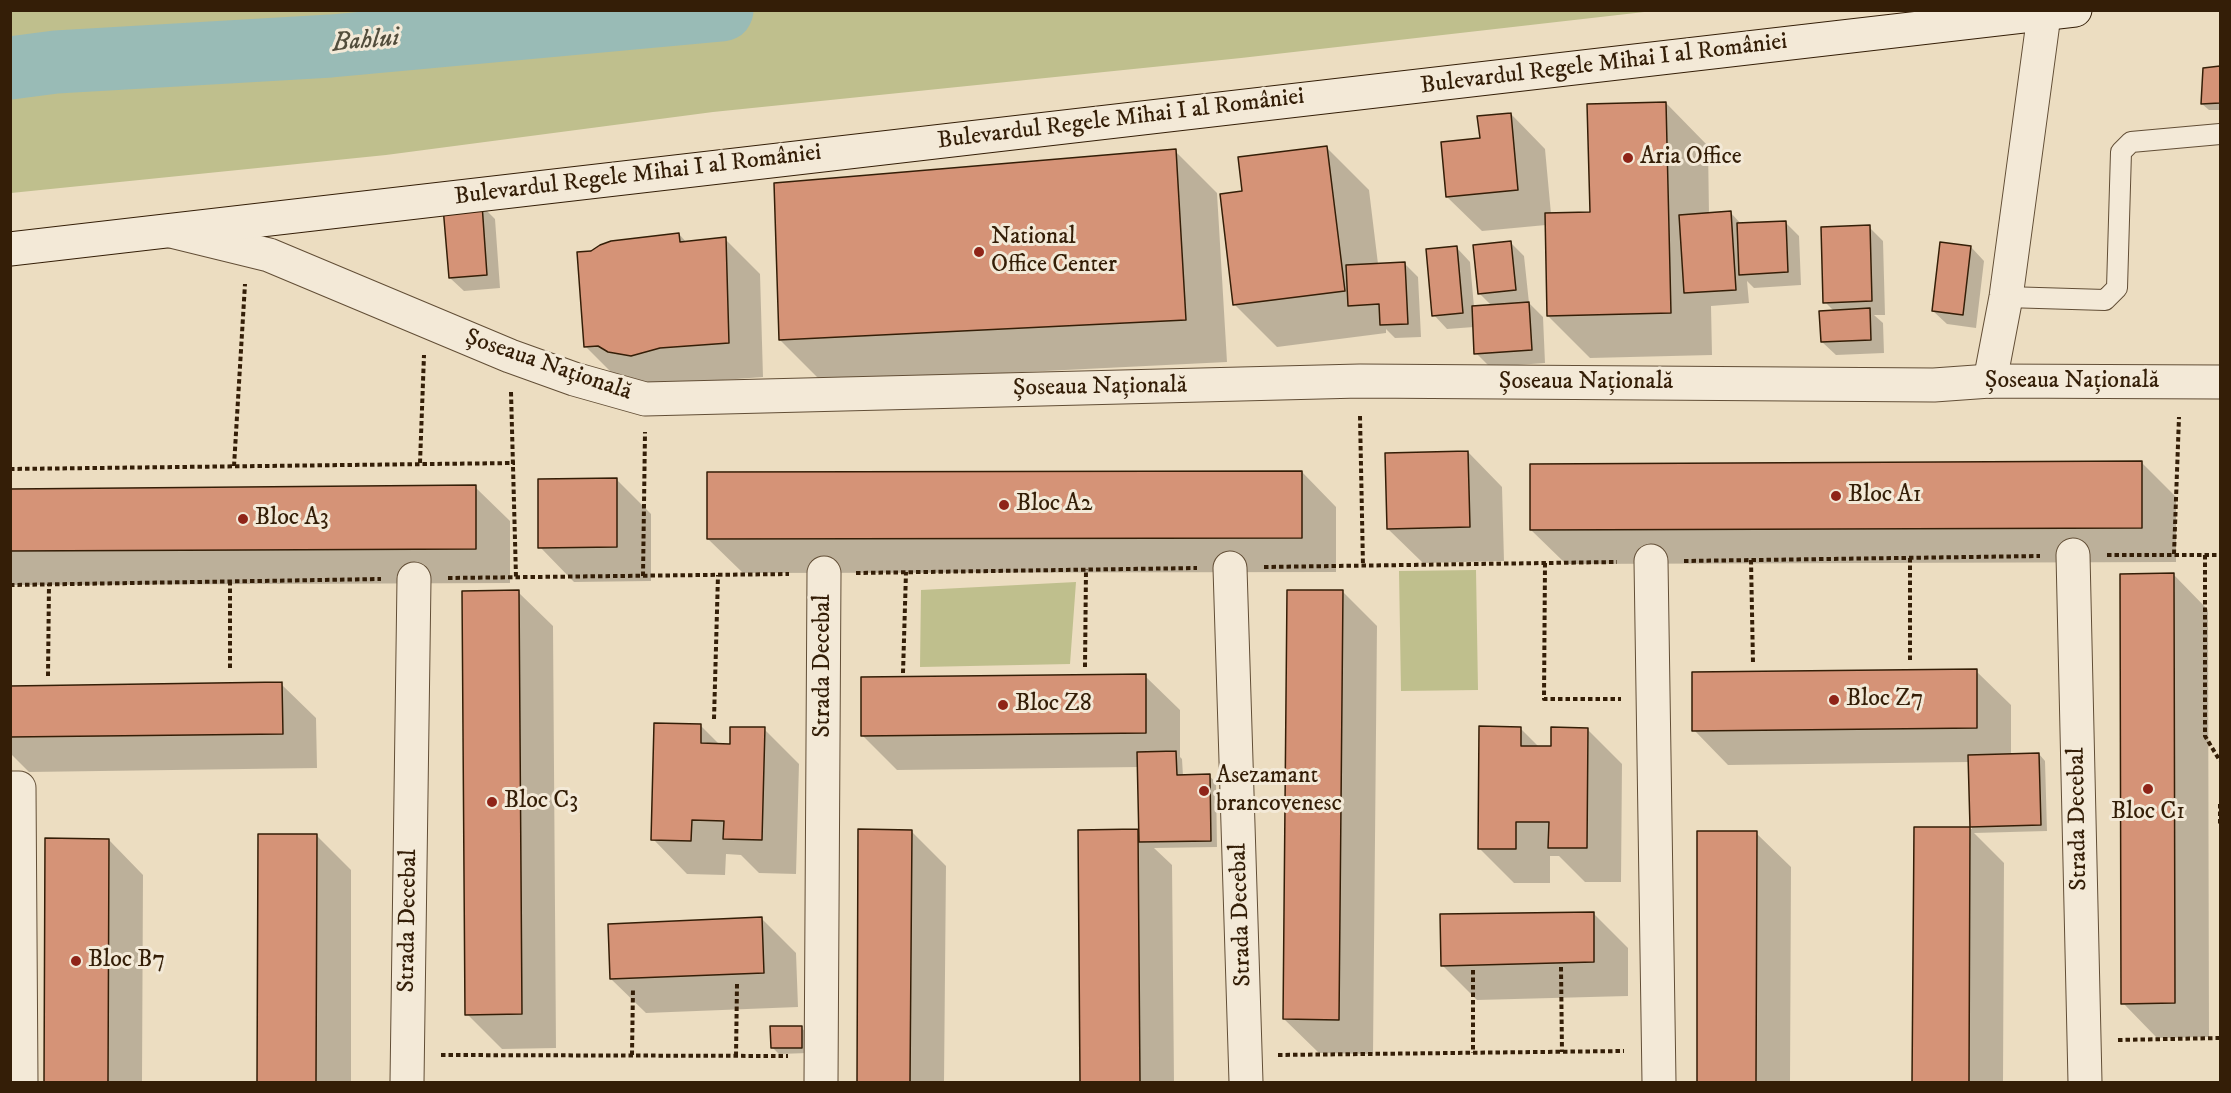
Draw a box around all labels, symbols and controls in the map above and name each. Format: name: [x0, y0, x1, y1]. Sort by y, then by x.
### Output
water label: Bahlui: [331, 24, 401, 60]
street label: Bulevardul Regele Mihai I al României: [1419, 28, 1789, 102]
street label: Bulevardul Regele Mihai I al României: [936, 83, 1306, 157]
street label: Bulevardul Regele Mihai I al României: [453, 139, 823, 213]
place label: Aria Office: [1640, 144, 1742, 172]
marker: Aria Office: [1621, 151, 1635, 165]
place label: National Office Center: [991, 224, 1117, 280]
marker: National Office Center: [972, 245, 986, 259]
street label: Șoseaua Națională: [461, 324, 635, 408]
street label: Șoseaua Națională: [1985, 368, 2159, 396]
street label: Șoseaua Națională: [1499, 369, 1673, 397]
street label: Șoseaua Națională: [1013, 372, 1187, 404]
place label: Bloc A1: [1848, 482, 1921, 510]
marker: Bloc A1: [1829, 489, 1843, 503]
place label: Bloc A2: [1016, 491, 1092, 519]
marker: Bloc A2: [997, 498, 1011, 512]
place label: Bloc A3: [255, 505, 329, 533]
marker: Bloc A3: [236, 512, 250, 526]
street label: Strada Decebal: [810, 594, 838, 738]
place label: Bloc Z7: [1846, 686, 1923, 714]
place label: Bloc Z8: [1015, 691, 1092, 719]
marker: Bloc Z7: [1827, 693, 1841, 707]
marker: Bloc Z8: [996, 698, 1010, 712]
street label: Strada Decebal: [2063, 747, 2095, 891]
place label: Asezamant brancovenesc: [1216, 763, 1342, 819]
marker: Bloc C1: [2141, 782, 2155, 796]
marker: Asezamant brancovenesc: [1197, 784, 1211, 798]
place label: Bloc C3: [504, 788, 578, 816]
marker: Bloc C3: [485, 795, 499, 809]
place label: Bloc C1: [2111, 799, 2185, 827]
street label: Strada Decebal: [1225, 843, 1259, 987]
street label: Strada Decebal: [393, 849, 425, 993]
place label: Bloc B7: [88, 947, 165, 975]
marker: Bloc B7: [69, 954, 83, 968]

